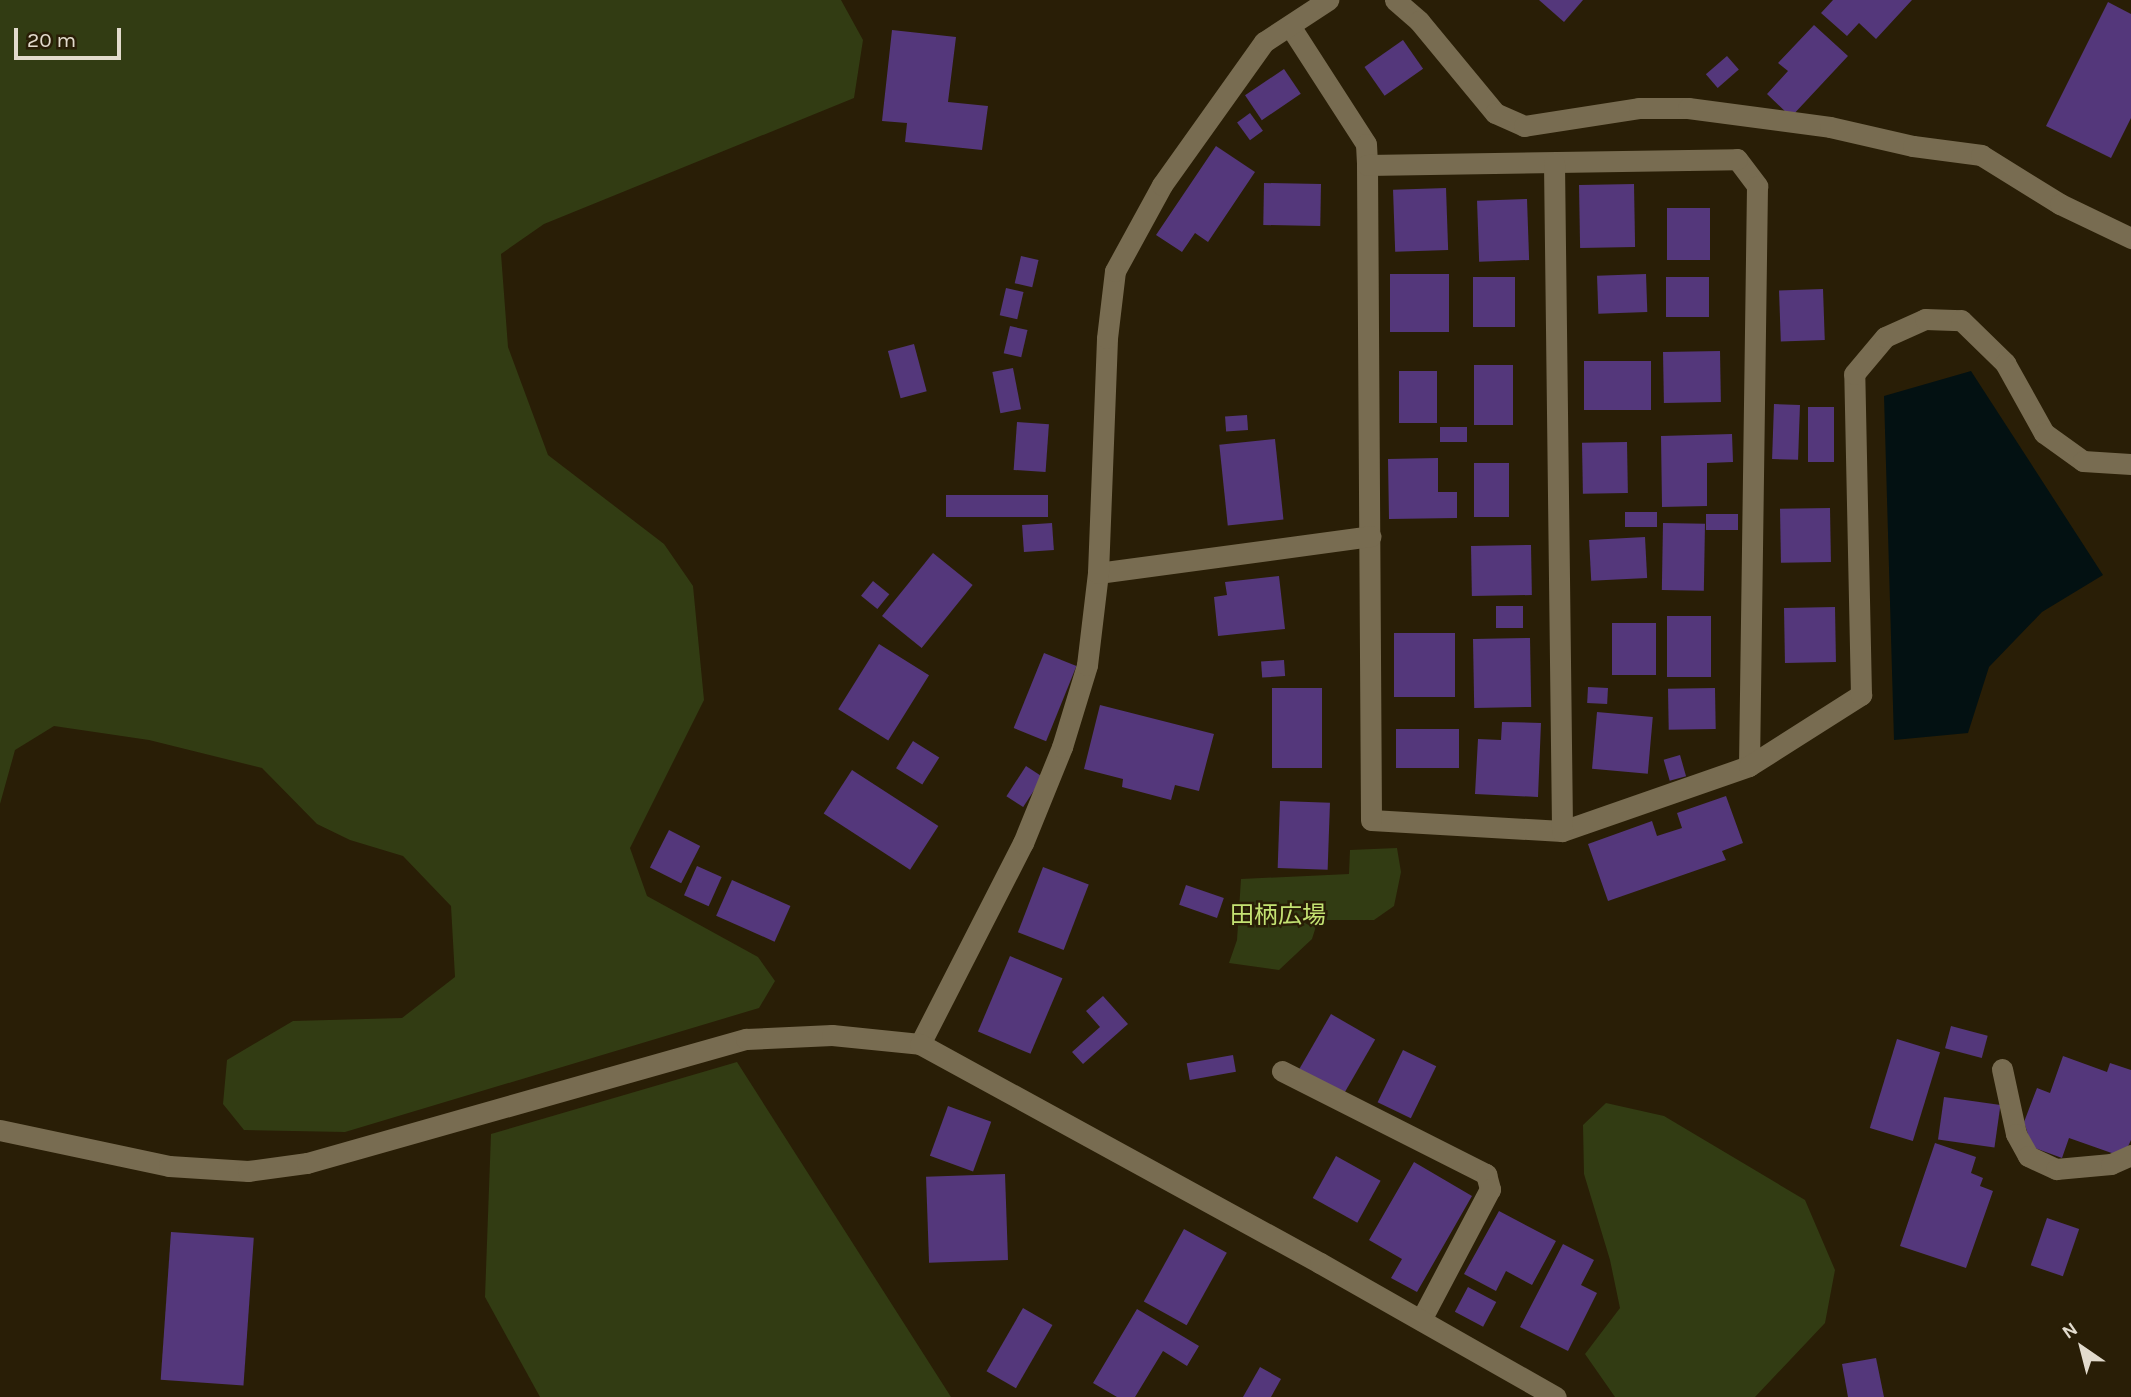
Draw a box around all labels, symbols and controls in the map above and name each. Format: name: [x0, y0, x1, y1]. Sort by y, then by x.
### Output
scale bar: [18, 14, 124, 58]
text: 20 m: [27, 28, 76, 52]
park label: 田柄広場: [1230, 902, 1326, 930]
north arrow: [2047, 1313, 2117, 1383]
text: N: [2058, 1318, 2082, 1344]

